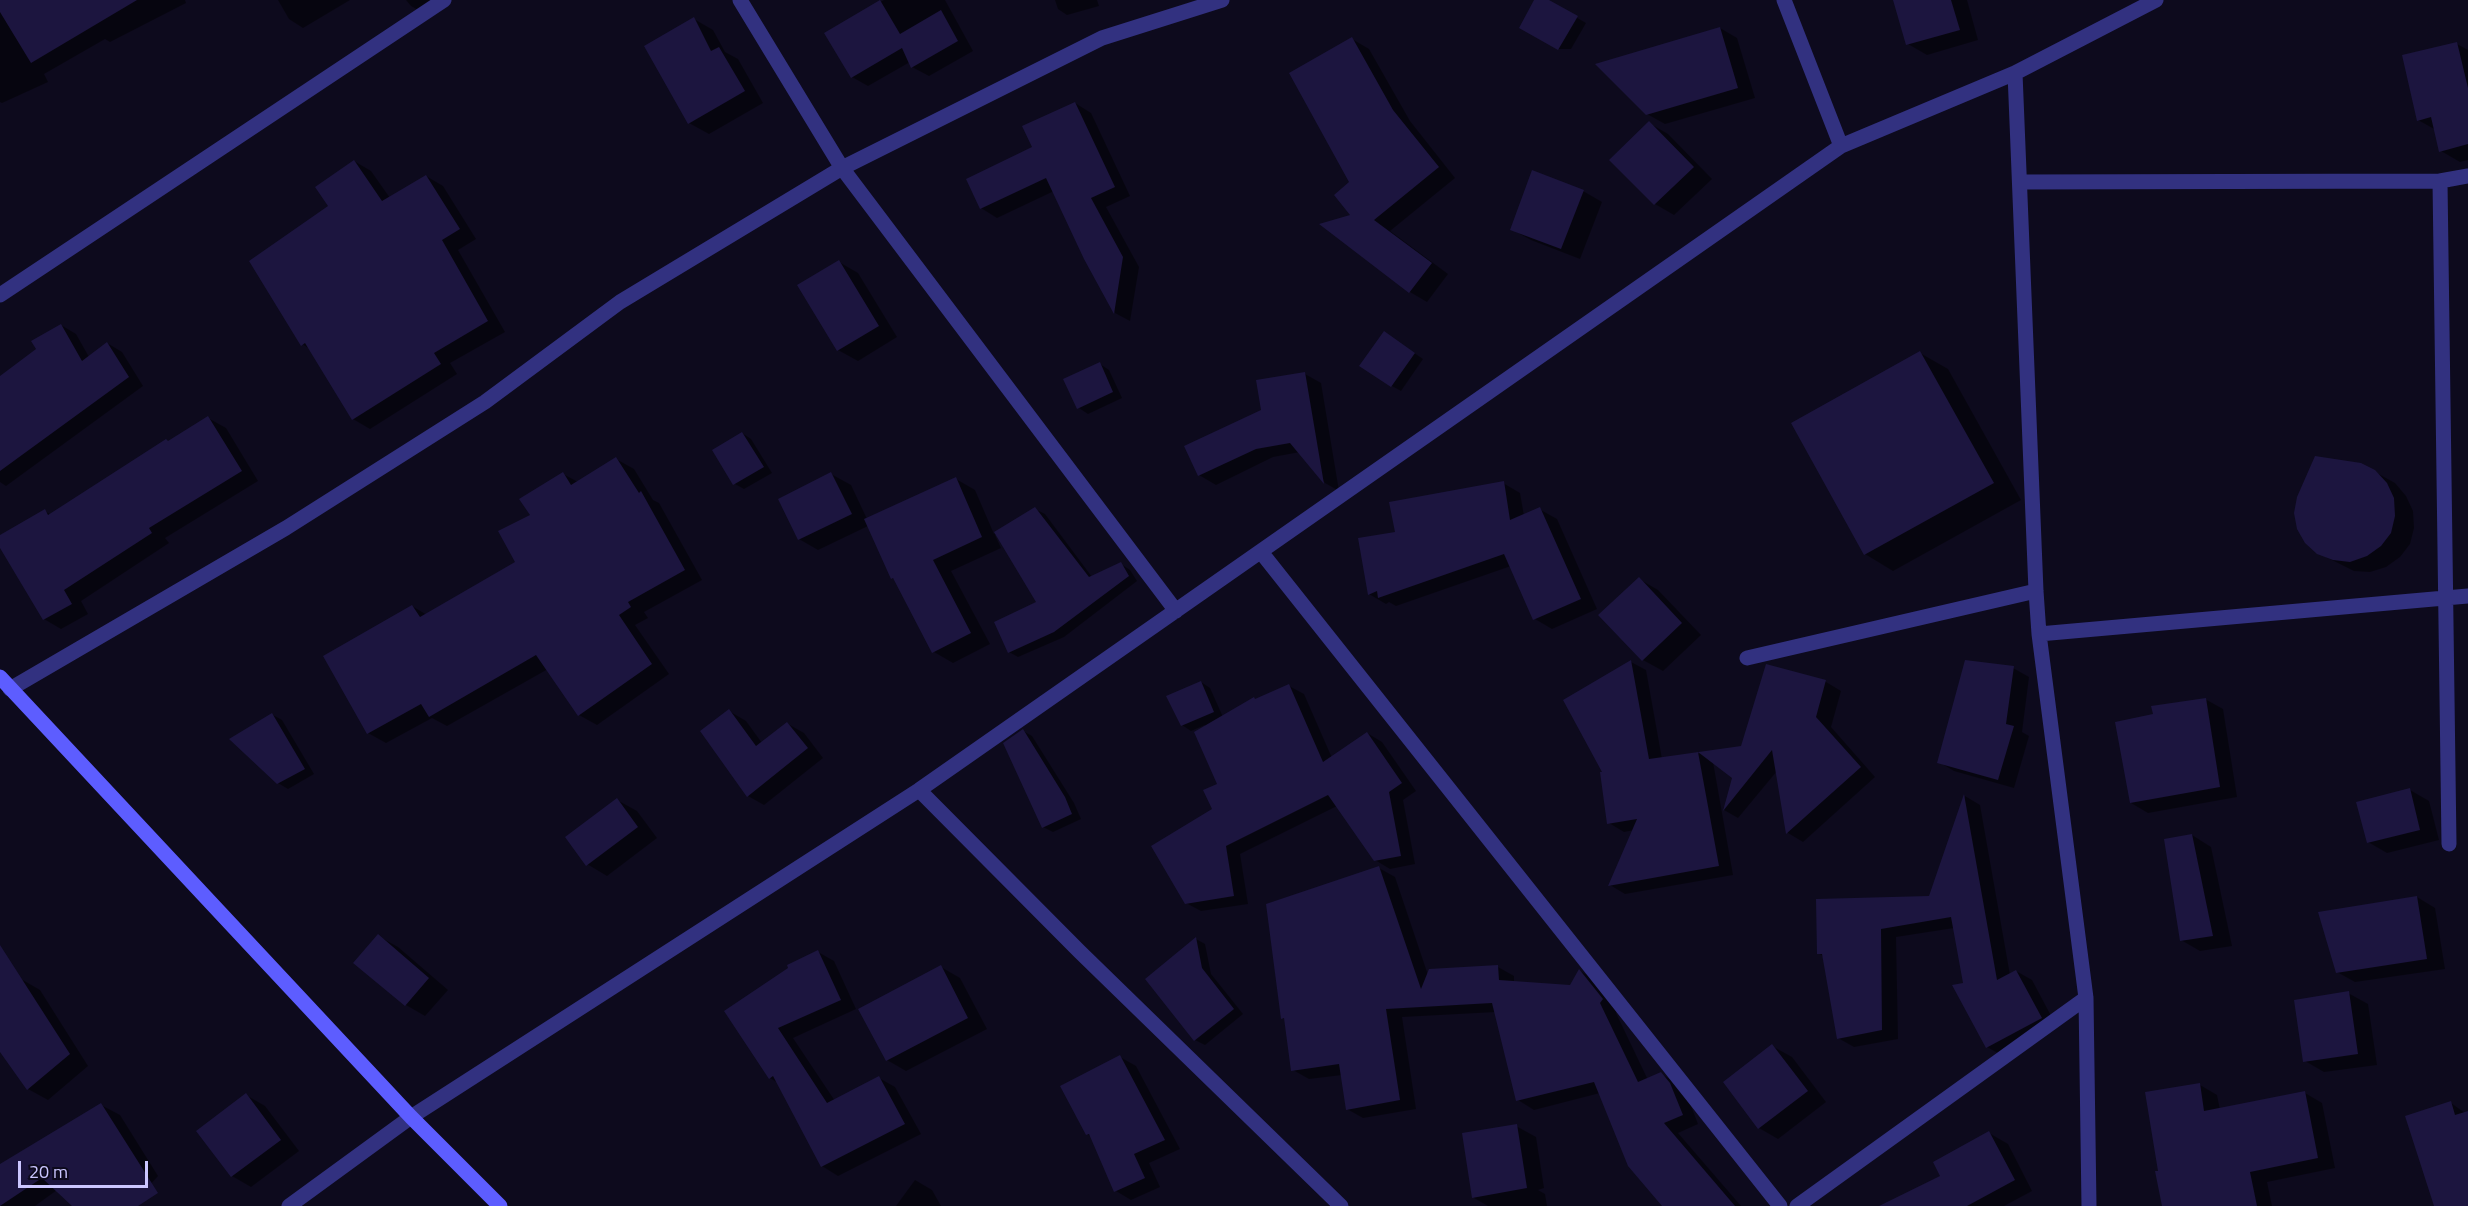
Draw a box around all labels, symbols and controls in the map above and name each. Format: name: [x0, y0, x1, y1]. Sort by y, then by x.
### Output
scale bar: [21, 1149, 152, 1187]
text: 20 m: [29, 1158, 68, 1185]

